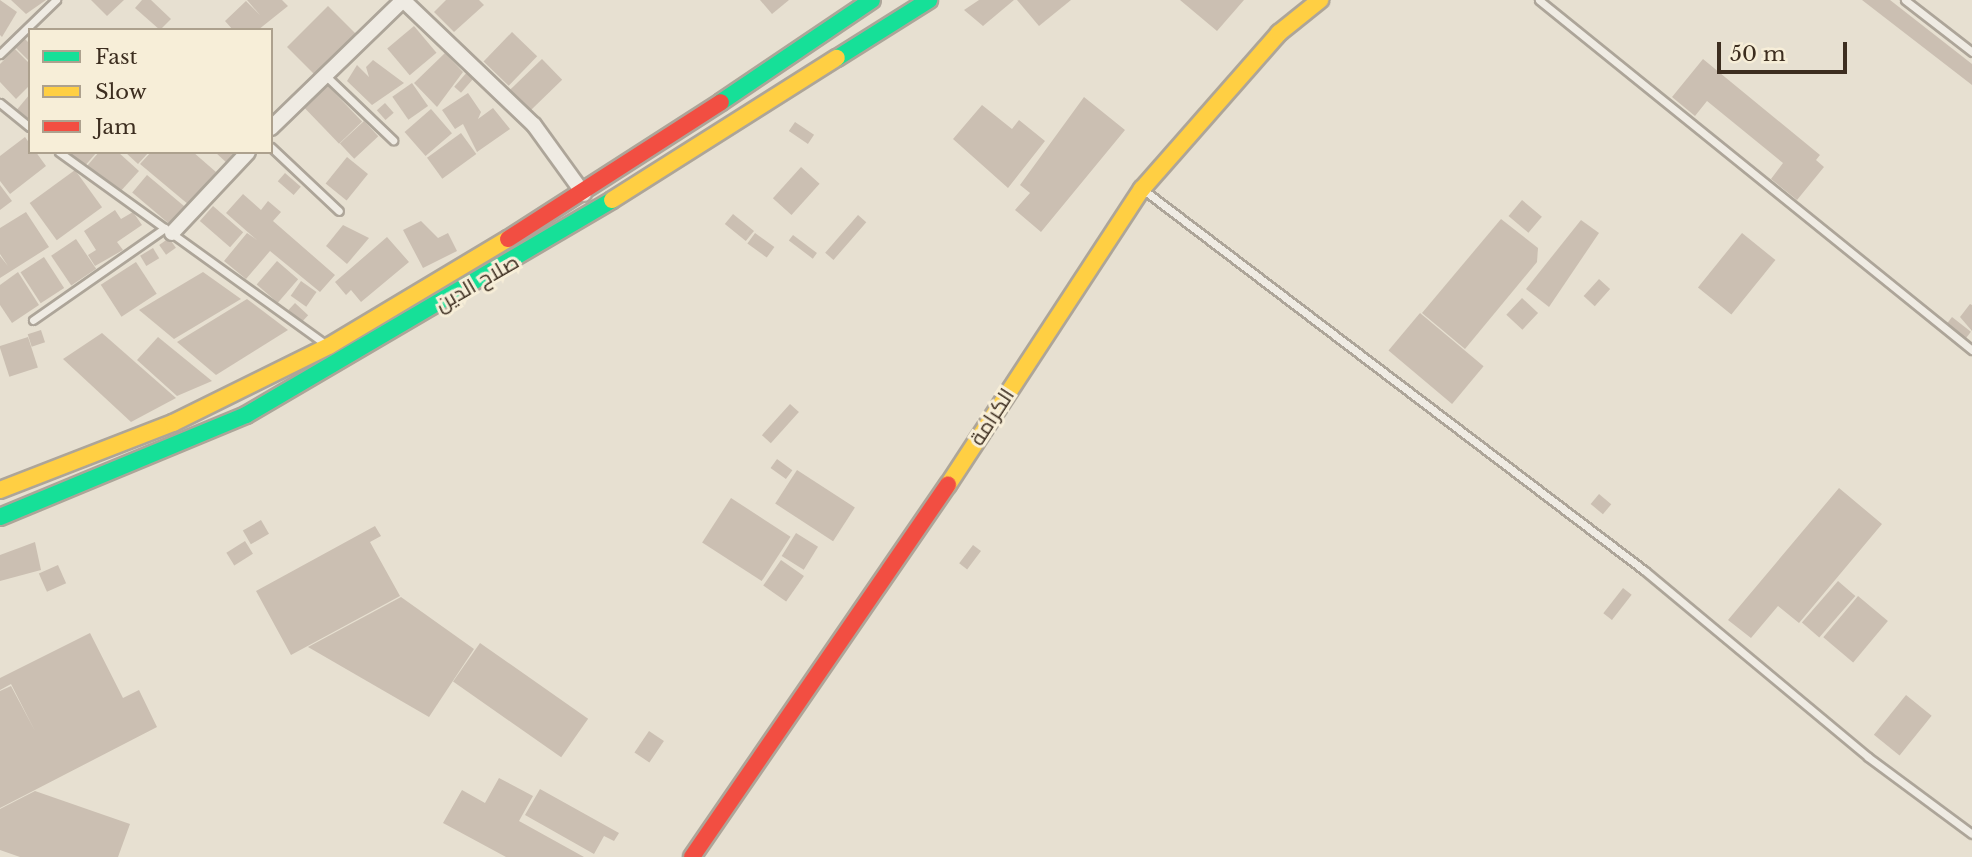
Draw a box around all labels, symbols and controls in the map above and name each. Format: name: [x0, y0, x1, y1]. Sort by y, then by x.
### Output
legend: [28, 28, 273, 154]
scale bar: [1720, 28, 1850, 72]
text: 50 m: [1730, 41, 1785, 67]
text: Fast: [95, 44, 137, 70]
text: Slow: [95, 79, 147, 105]
text: Jam: [95, 114, 137, 140]
street label: صلاح الدين: [431, 249, 523, 317]
street label: الكرامة: [964, 384, 1020, 450]

